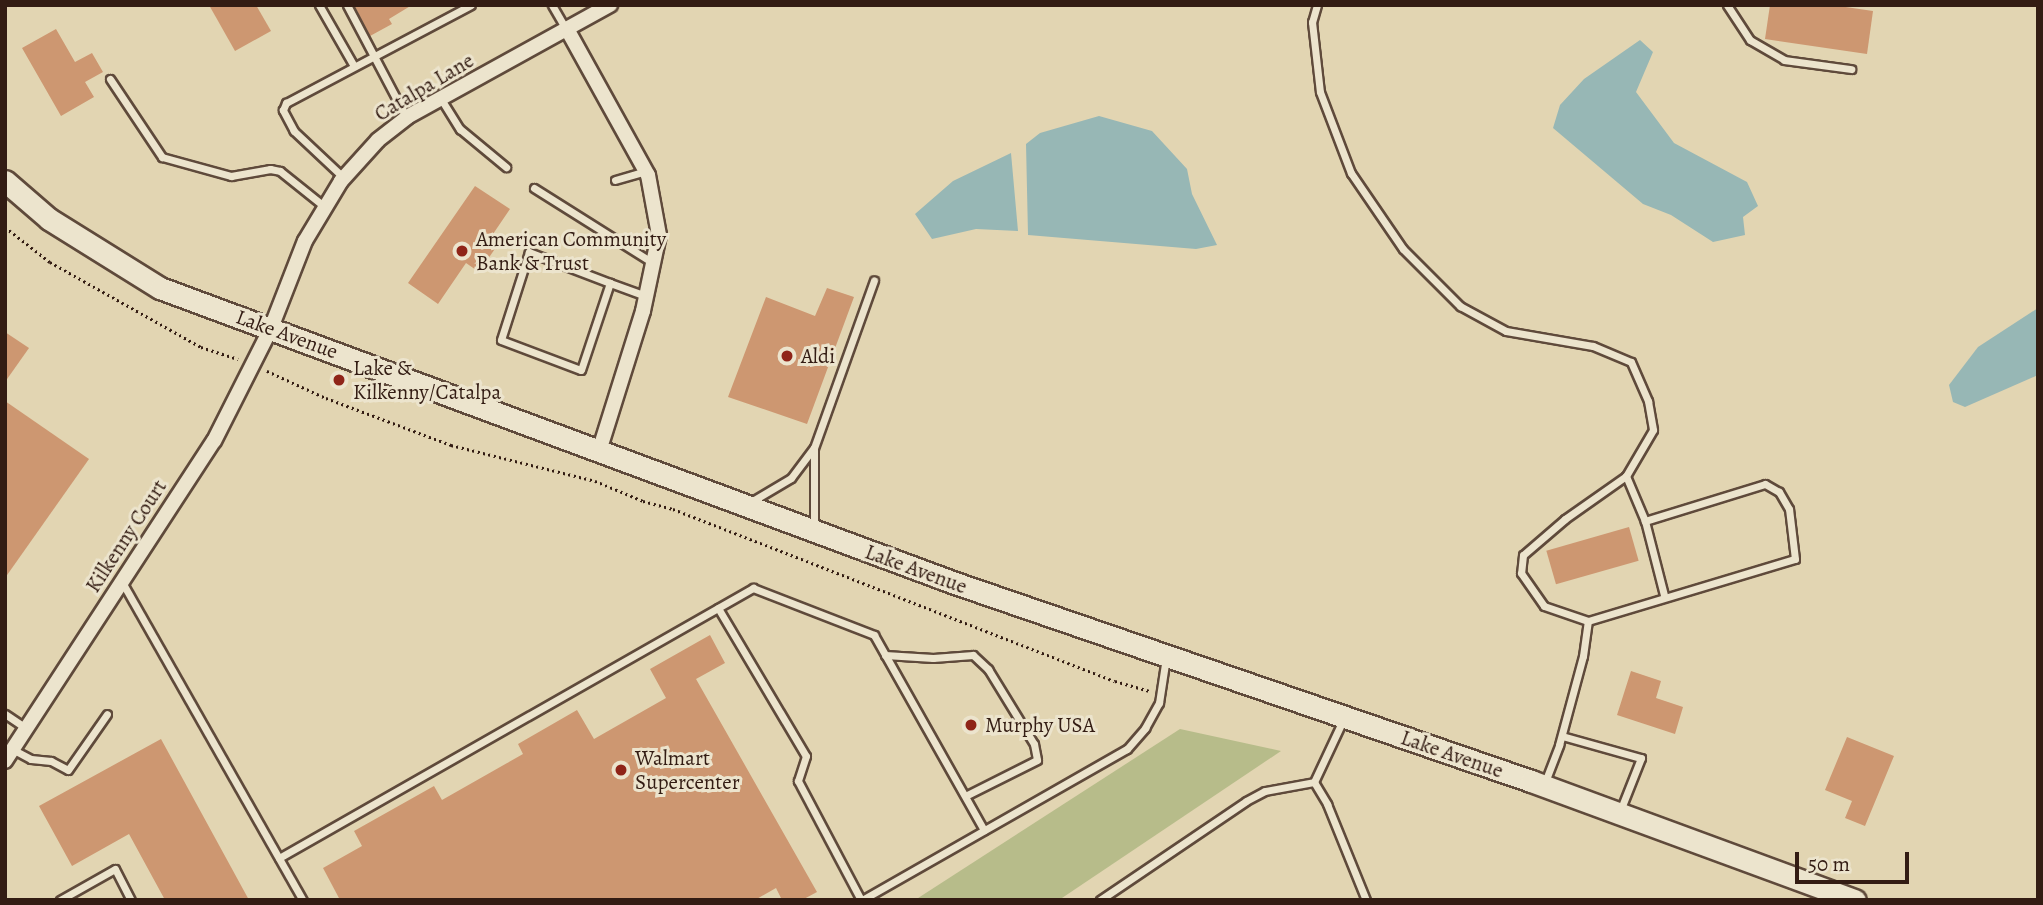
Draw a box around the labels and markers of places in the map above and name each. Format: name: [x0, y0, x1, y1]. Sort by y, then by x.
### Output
place label: American Community Bank & Trust: [476, 226, 666, 276]
marker: American Community Bank & Trust: [454, 243, 470, 259]
place label: Aldi: [801, 343, 835, 369]
marker: Aldi: [779, 348, 795, 364]
place label: Lake & Kilkenny/Catalpa: [353, 355, 501, 405]
marker: Lake & Kilkenny/Catalpa: [331, 372, 347, 388]
place label: Murphy USA: [985, 712, 1095, 738]
marker: Murphy USA: [963, 717, 979, 733]
place label: Walmart Supercenter: [635, 745, 740, 795]
marker: Walmart Supercenter: [613, 762, 629, 778]

